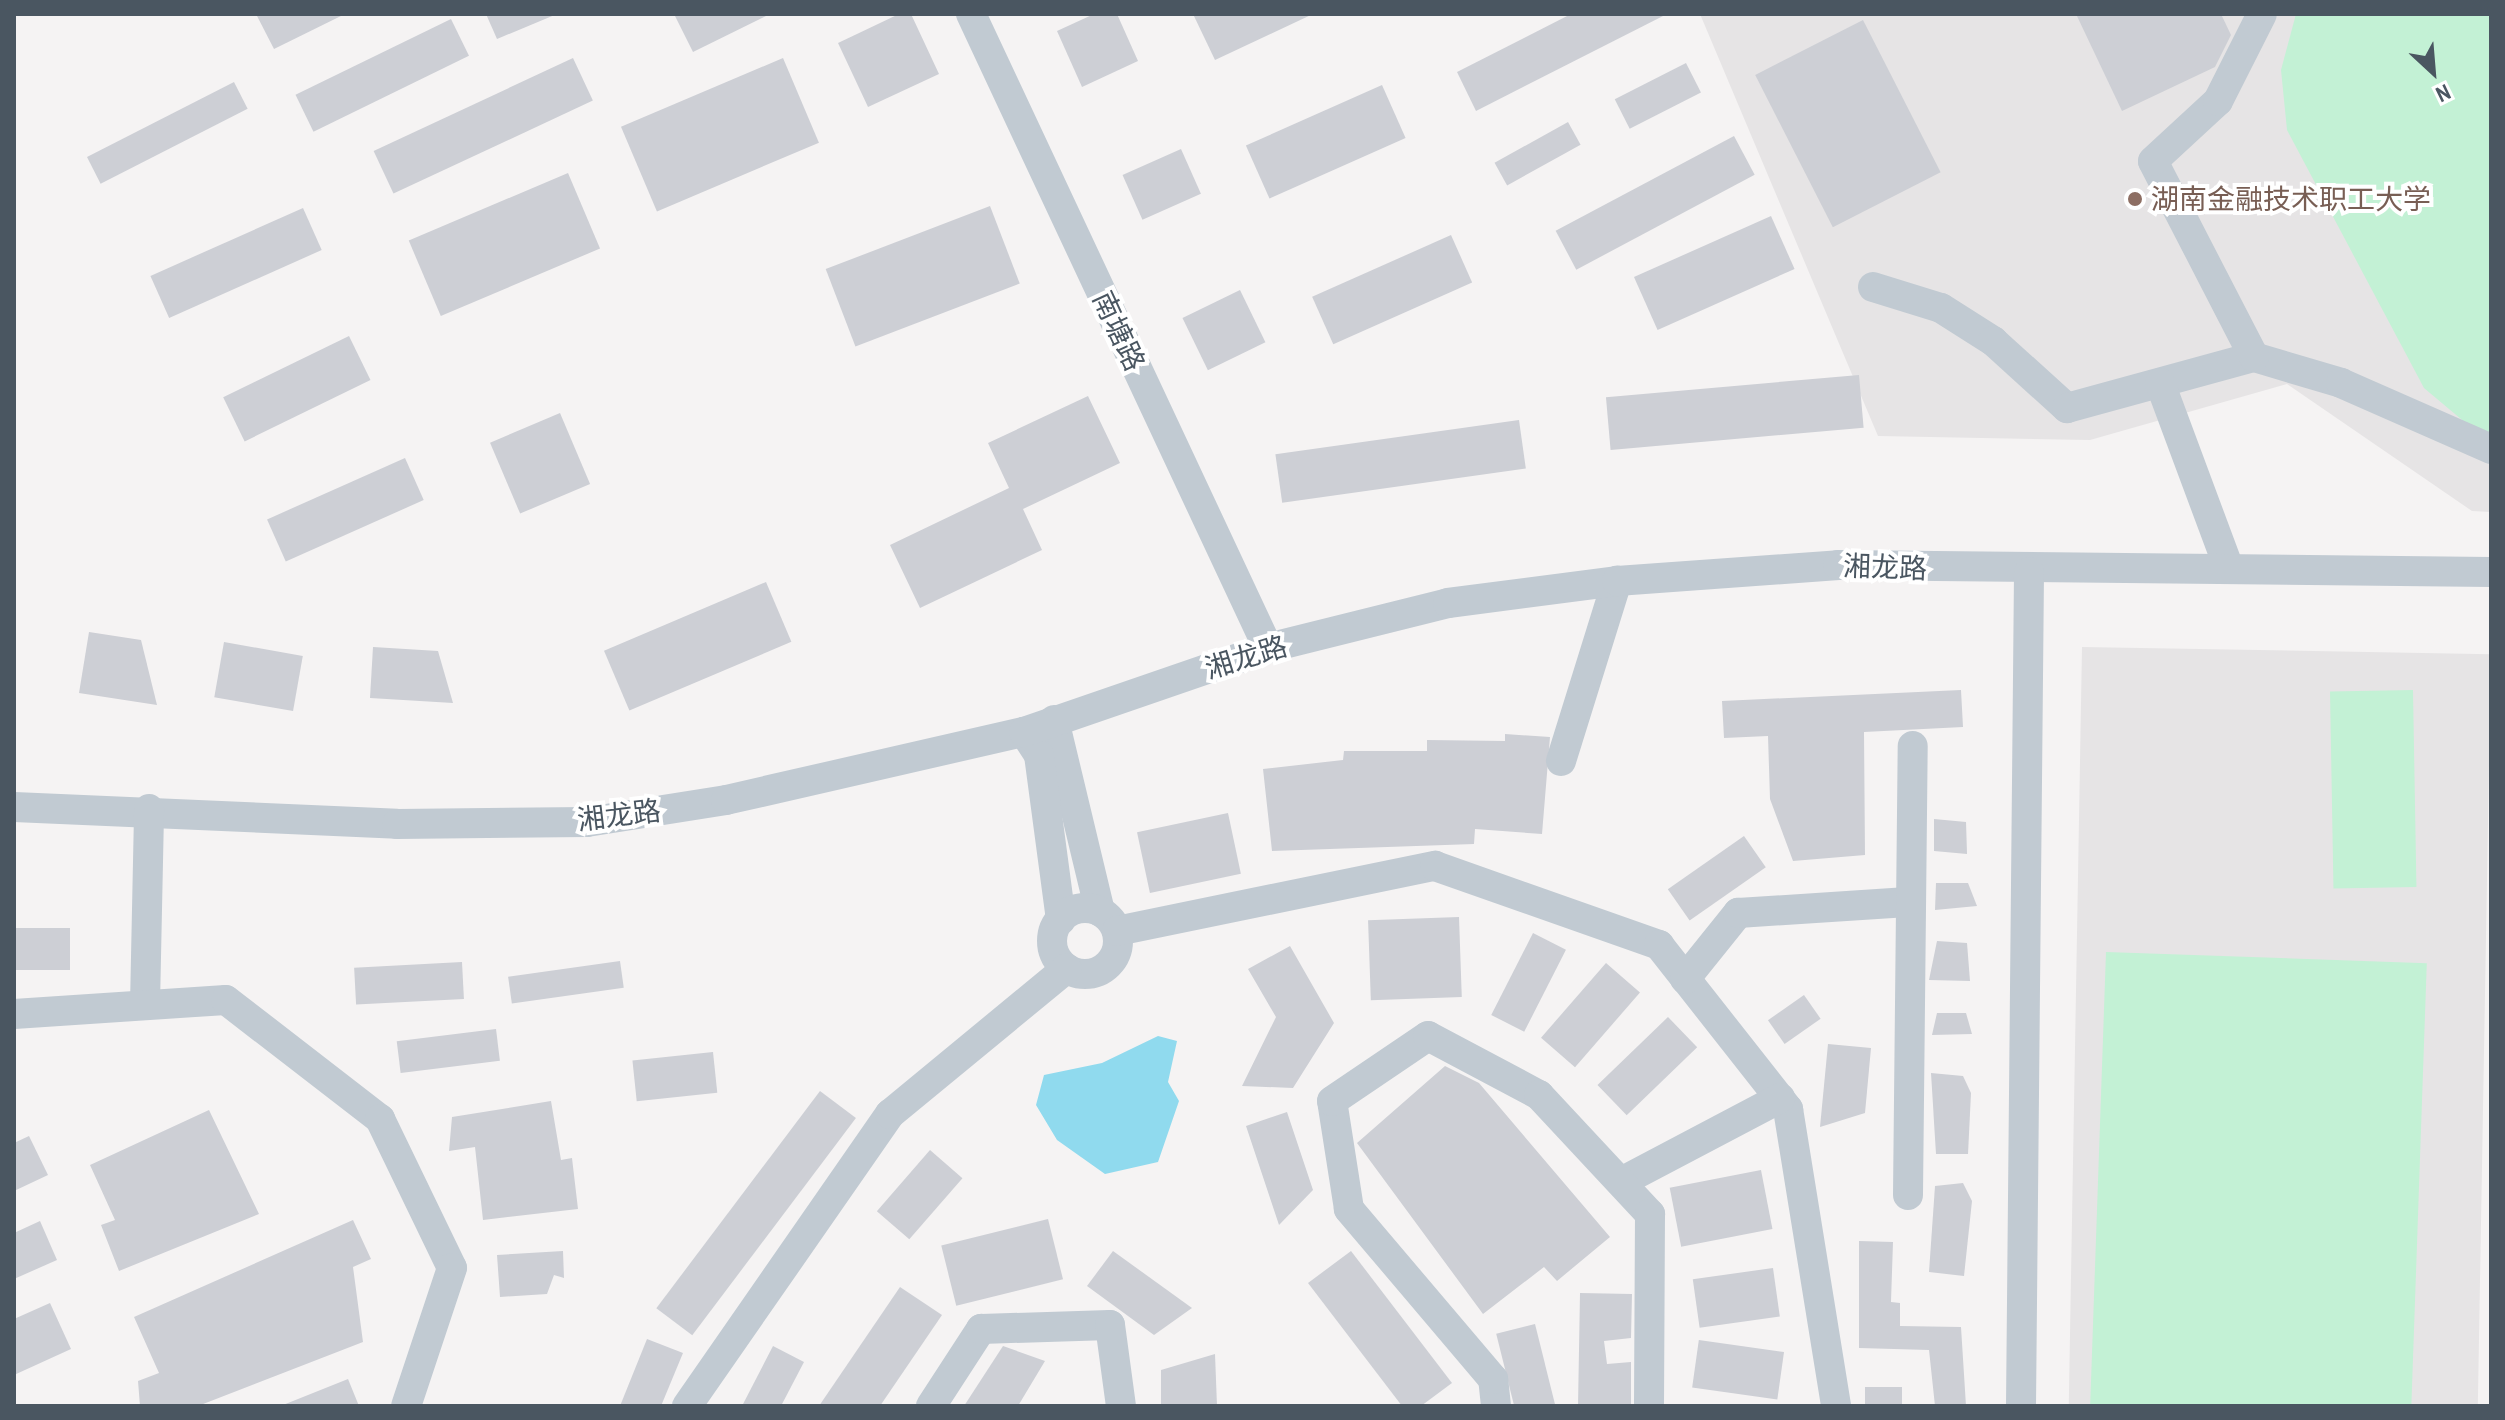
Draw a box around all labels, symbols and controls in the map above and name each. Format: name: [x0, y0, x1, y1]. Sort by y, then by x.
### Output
north arrow: [2393, 32, 2473, 112]
text: N: [2431, 77, 2456, 110]
place label: 湖南金融技术职工大学: [2151, 182, 2431, 216]
marker: 湖南金融技术职工大学: [2126, 190, 2144, 208]
street label: 南塘路: [1086, 286, 1152, 376]
street label: 湘龙路: [1842, 549, 1928, 585]
street label: 湘龙路: [1201, 629, 1291, 685]
street label: 湘龙路: [575, 793, 663, 837]

